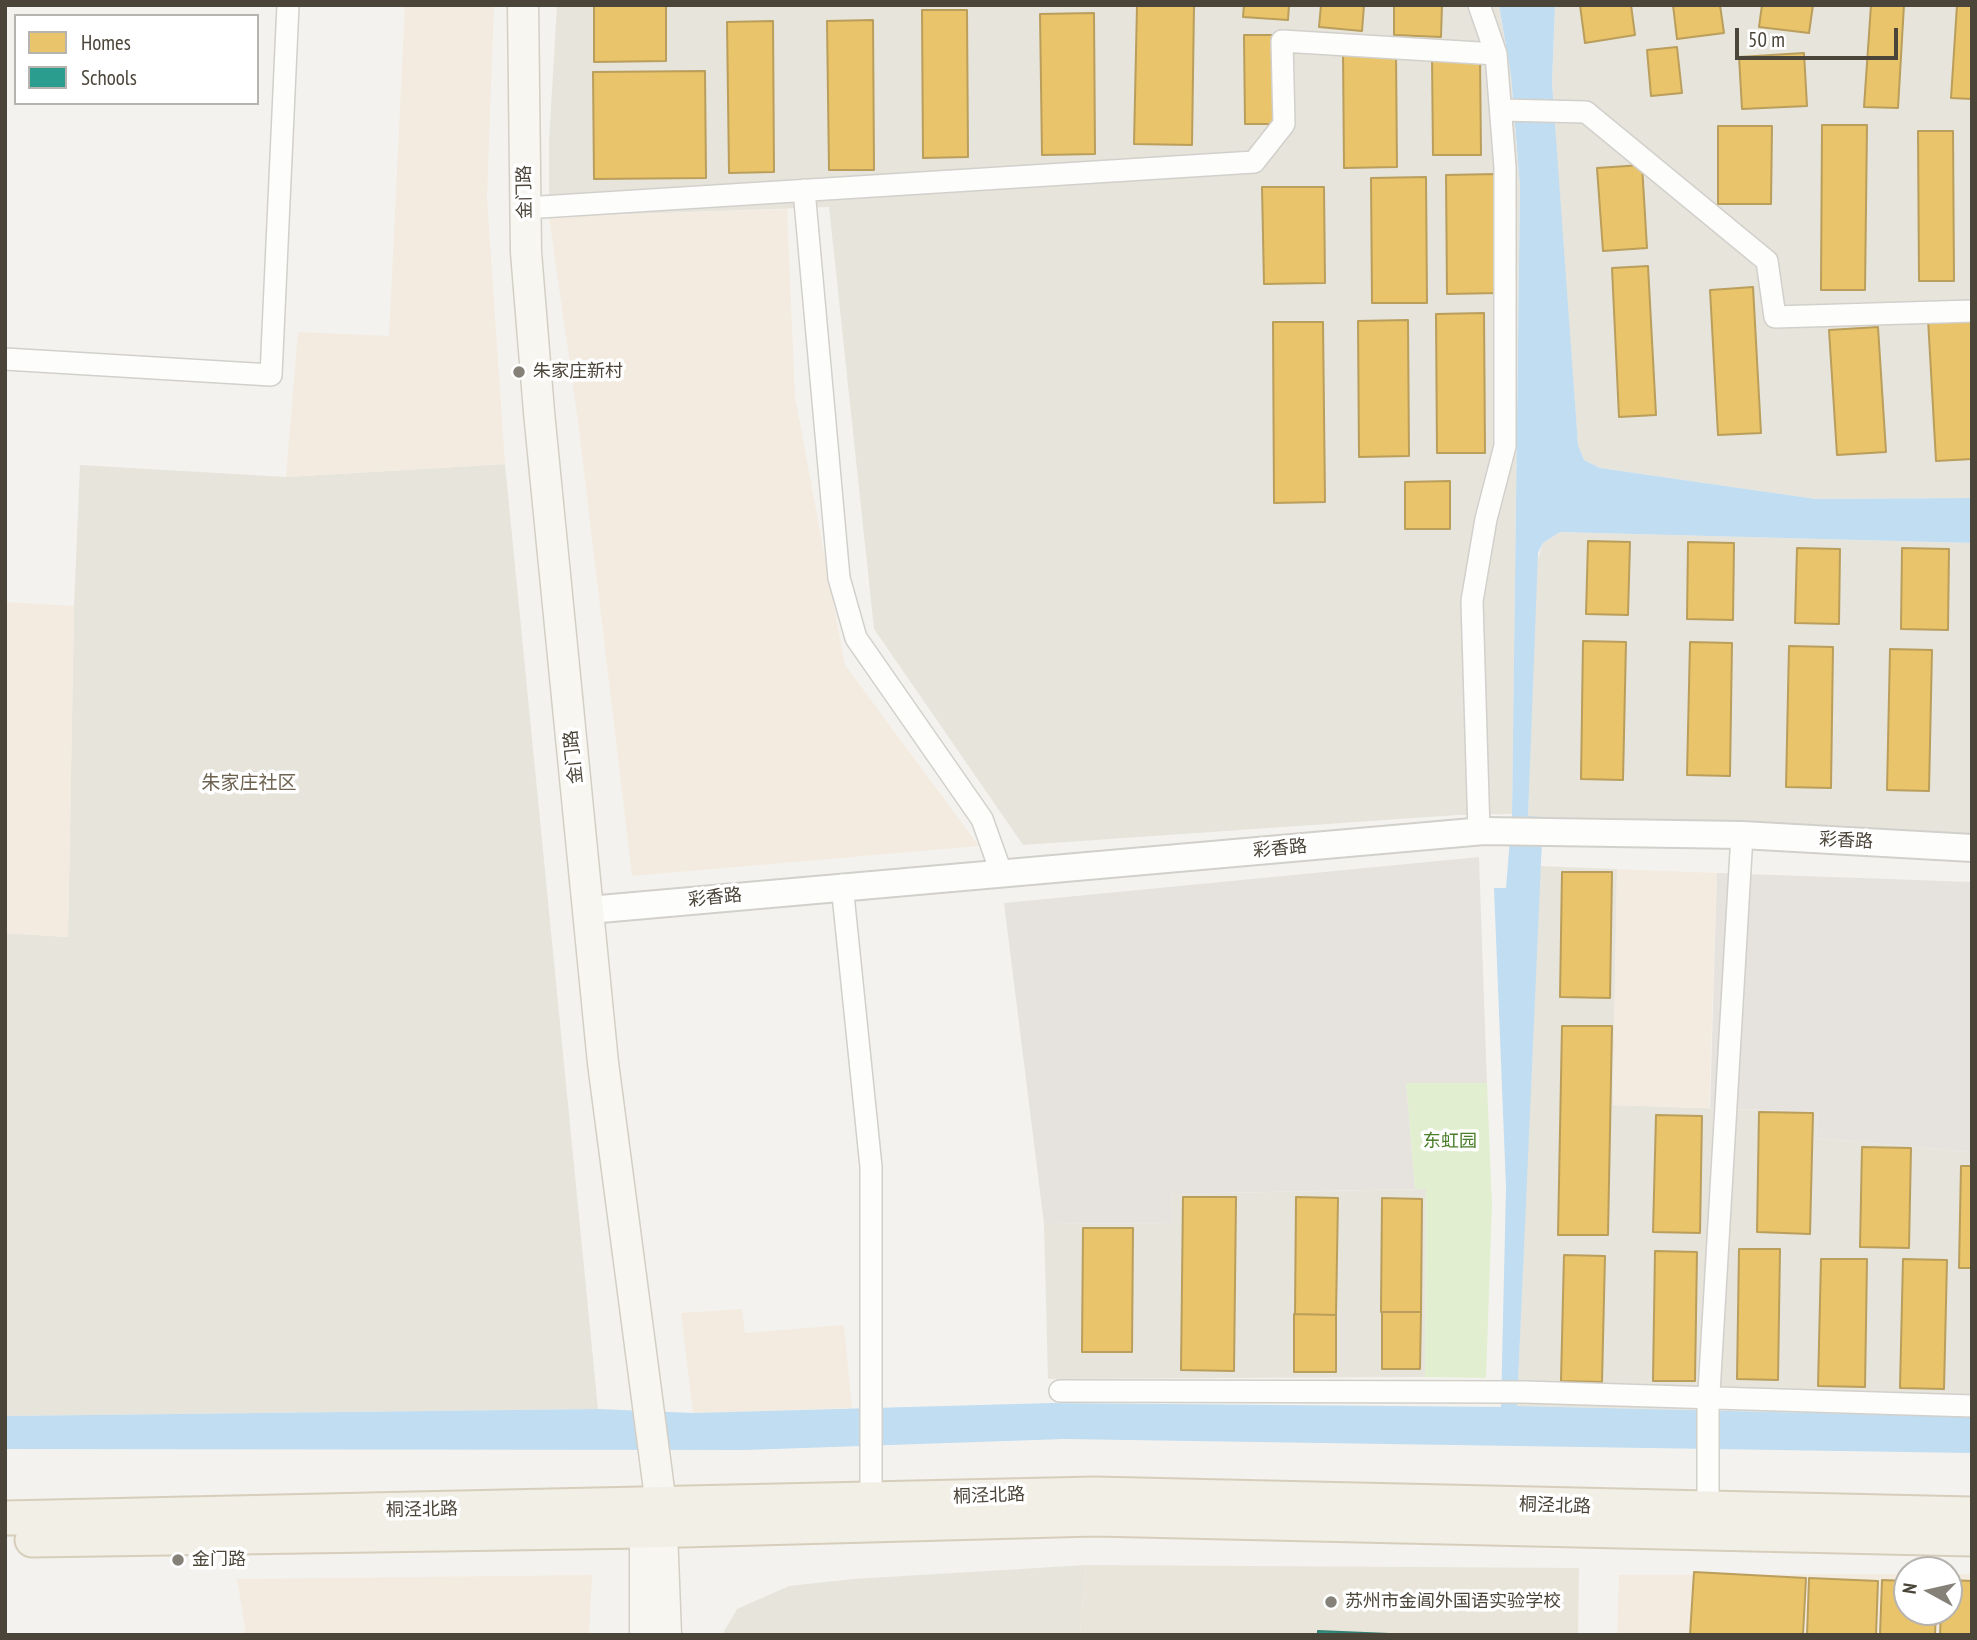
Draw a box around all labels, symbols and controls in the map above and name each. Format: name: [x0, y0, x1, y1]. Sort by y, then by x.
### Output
legend: [14, 14, 259, 105]
scale bar: [1739, 14, 1902, 58]
text: 50 m: [1748, 26, 1785, 53]
text: Homes: [81, 29, 131, 56]
text: Schools: [81, 64, 137, 91]
street label: 金门路: [514, 165, 536, 219]
place label: 朱家庄新村: [533, 361, 623, 383]
marker: 朱家庄新村: [511, 364, 527, 380]
street label: 金门路: [560, 729, 588, 785]
district label: 朱家庄社区: [202, 773, 296, 795]
street label: 彩香路: [1818, 829, 1874, 853]
street label: 彩香路: [1252, 836, 1308, 862]
street label: 彩香路: [687, 884, 743, 912]
park label: 东虹园: [1423, 1131, 1477, 1153]
street label: 桐泾北路: [953, 1484, 1025, 1508]
street label: 桐泾北路: [1519, 1494, 1591, 1518]
street label: 桐泾北路: [386, 1499, 458, 1521]
place label: 金门路: [192, 1549, 246, 1571]
marker: 金门路: [170, 1552, 186, 1568]
north arrow: [1893, 1556, 1963, 1626]
text: N: [1897, 1582, 1922, 1595]
place label: 苏州市金阊外国语实验学校: [1345, 1591, 1561, 1613]
marker: 苏州市金阊外国语实验学校: [1323, 1594, 1339, 1610]

